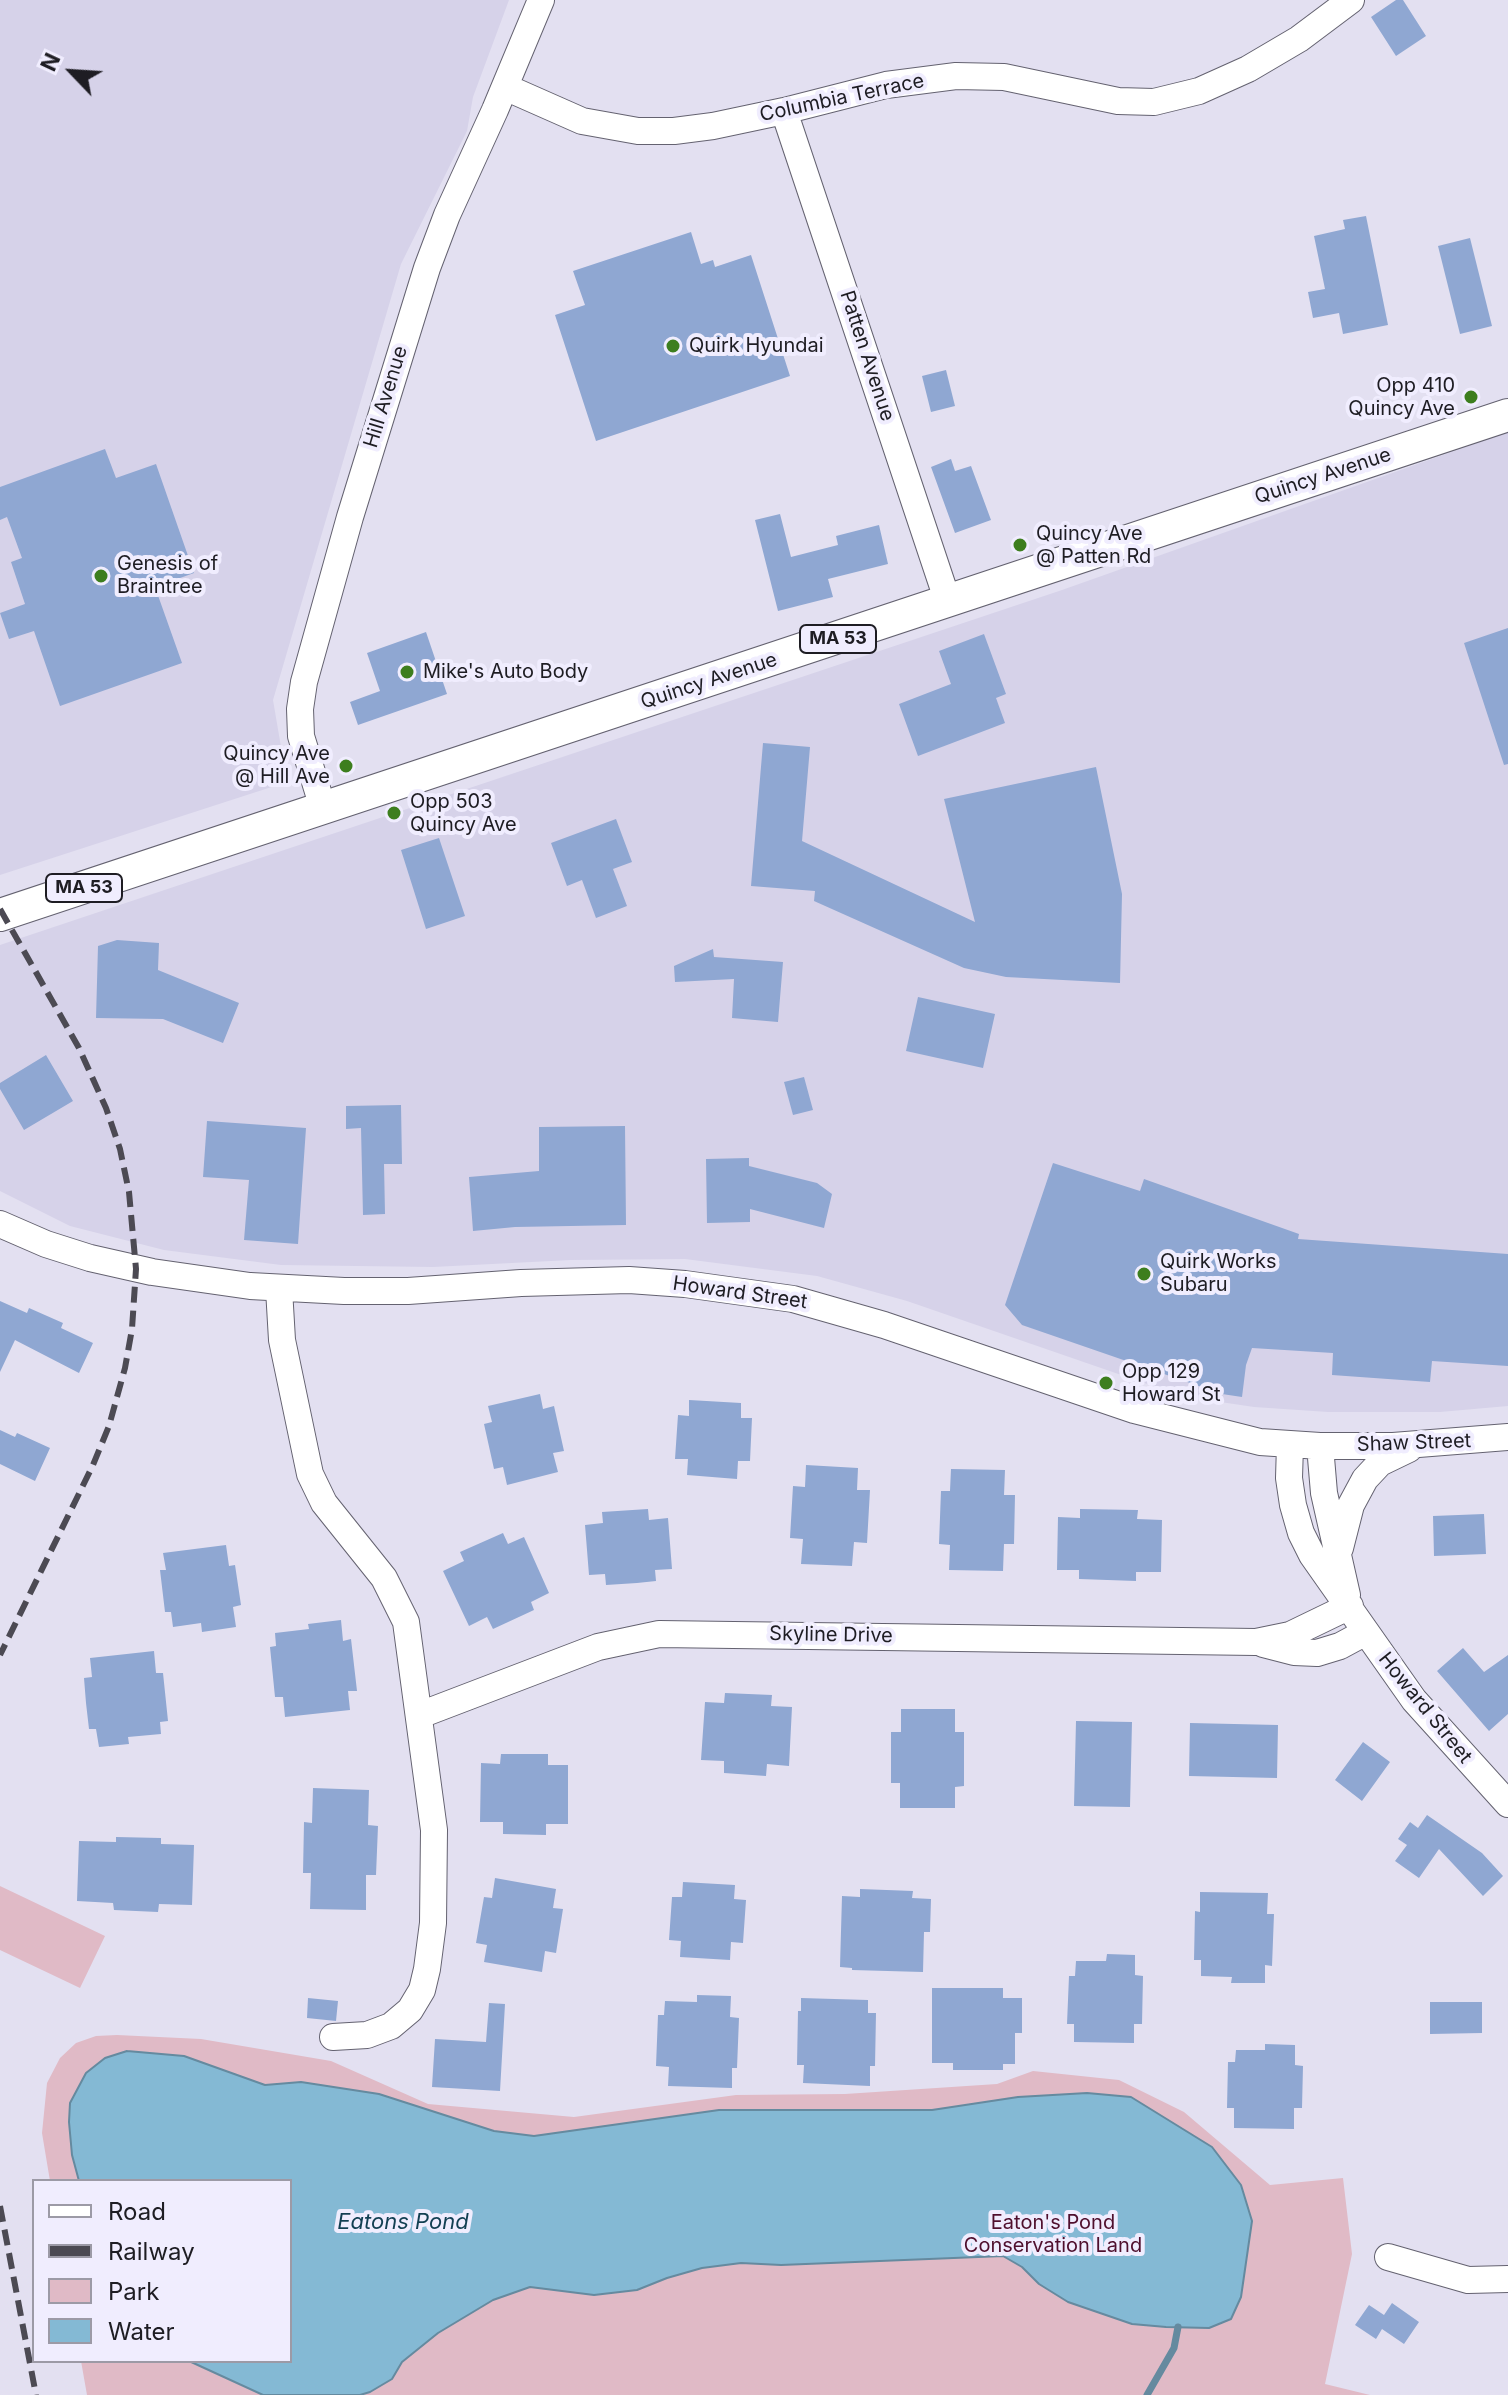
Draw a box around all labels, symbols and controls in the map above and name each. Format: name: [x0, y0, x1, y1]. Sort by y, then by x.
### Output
north arrow: [32, 32, 112, 112]
text: N: [35, 49, 66, 75]
street label: Columbia Terrace: [758, 69, 926, 127]
street label: Patten Avenue: [835, 288, 899, 424]
place label: Quirk Hyundai: [689, 334, 824, 358]
marker: Quirk Hyundai: [664, 337, 682, 355]
street label: Hill Avenue: [359, 343, 413, 451]
place label: Opp 410 Quincy Ave: [1348, 374, 1455, 421]
marker: Opp 410 Quincy Ave: [1462, 388, 1480, 406]
street label: Quincy Avenue: [1252, 443, 1394, 509]
place label: Quincy Ave @ Patten Rd: [1036, 522, 1151, 569]
marker: Quincy Ave @ Patten Rd: [1011, 536, 1029, 554]
place label: Genesis of Braintree: [117, 552, 218, 599]
marker: Genesis of Braintree: [92, 567, 110, 585]
road number: MA 53: [800, 625, 876, 653]
street label: Quincy Avenue: [638, 648, 780, 714]
place label: Mike's Auto Body: [423, 660, 588, 684]
marker: Mike's Auto Body: [398, 663, 416, 681]
place label: Quincy Ave @ Hill Ave: [223, 742, 330, 789]
marker: Quincy Ave @ Hill Ave: [337, 757, 355, 775]
place label: Opp 503 Quincy Ave: [410, 790, 517, 837]
marker: Opp 503 Quincy Ave: [385, 804, 403, 822]
road number: MA 53: [46, 874, 122, 902]
place label: Quirk Works Subaru: [1160, 1250, 1276, 1297]
marker: Quirk Works Subaru: [1135, 1265, 1153, 1283]
street label: Howard Street: [671, 1272, 809, 1314]
place label: Opp 129 Howard St: [1122, 1360, 1221, 1407]
marker: Opp 129 Howard St: [1097, 1374, 1115, 1392]
street label: Shaw Street: [1356, 1429, 1472, 1457]
street label: Skyline Drive: [769, 1622, 893, 1648]
street label: Howard Street: [1373, 1648, 1477, 1768]
legend: [32, 2179, 292, 2363]
text: Road: [108, 2197, 166, 2226]
water label: Eatons Pond: [337, 2209, 469, 2235]
park label: Eaton's Pond Conservation Land: [964, 2211, 1142, 2258]
text: Railway: [108, 2237, 195, 2266]
text: Park: [108, 2277, 159, 2306]
text: Water: [108, 2317, 175, 2346]

